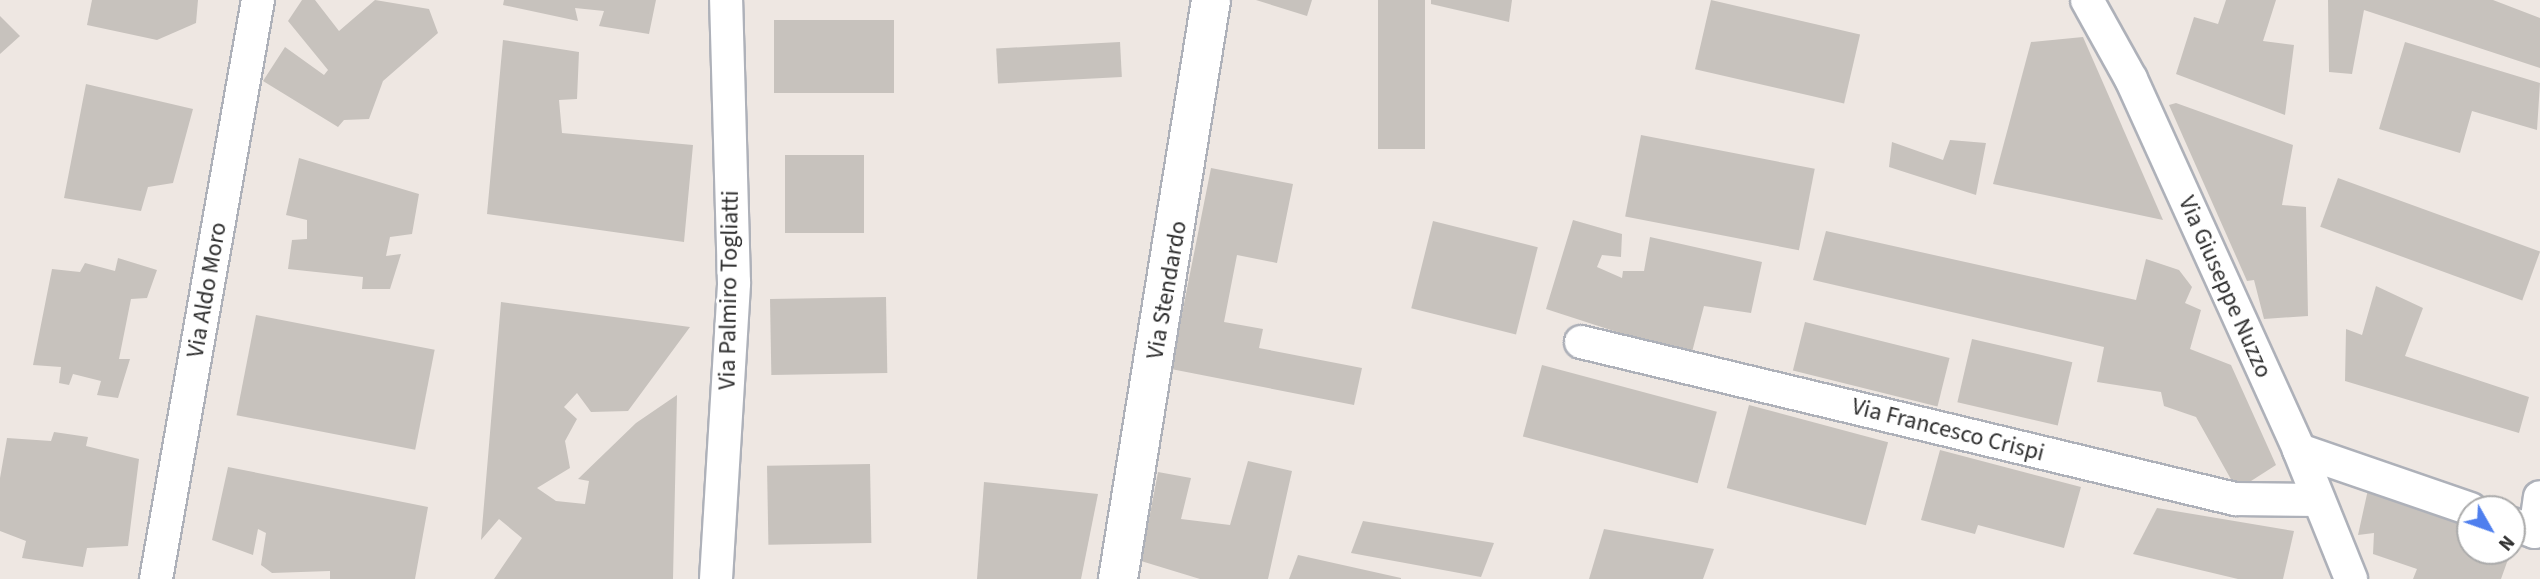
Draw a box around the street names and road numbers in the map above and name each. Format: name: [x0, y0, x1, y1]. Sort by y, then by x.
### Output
street label: Via Palmiro Togliatti: [713, 190, 745, 390]
street label: Via Giuseppe Nuzzo: [2172, 192, 2278, 382]
street label: Via Stendardo: [1141, 219, 1193, 361]
street label: Via Aldo Moro: [181, 220, 233, 360]
street label: Via Francesco Crispi: [1849, 392, 2047, 468]

